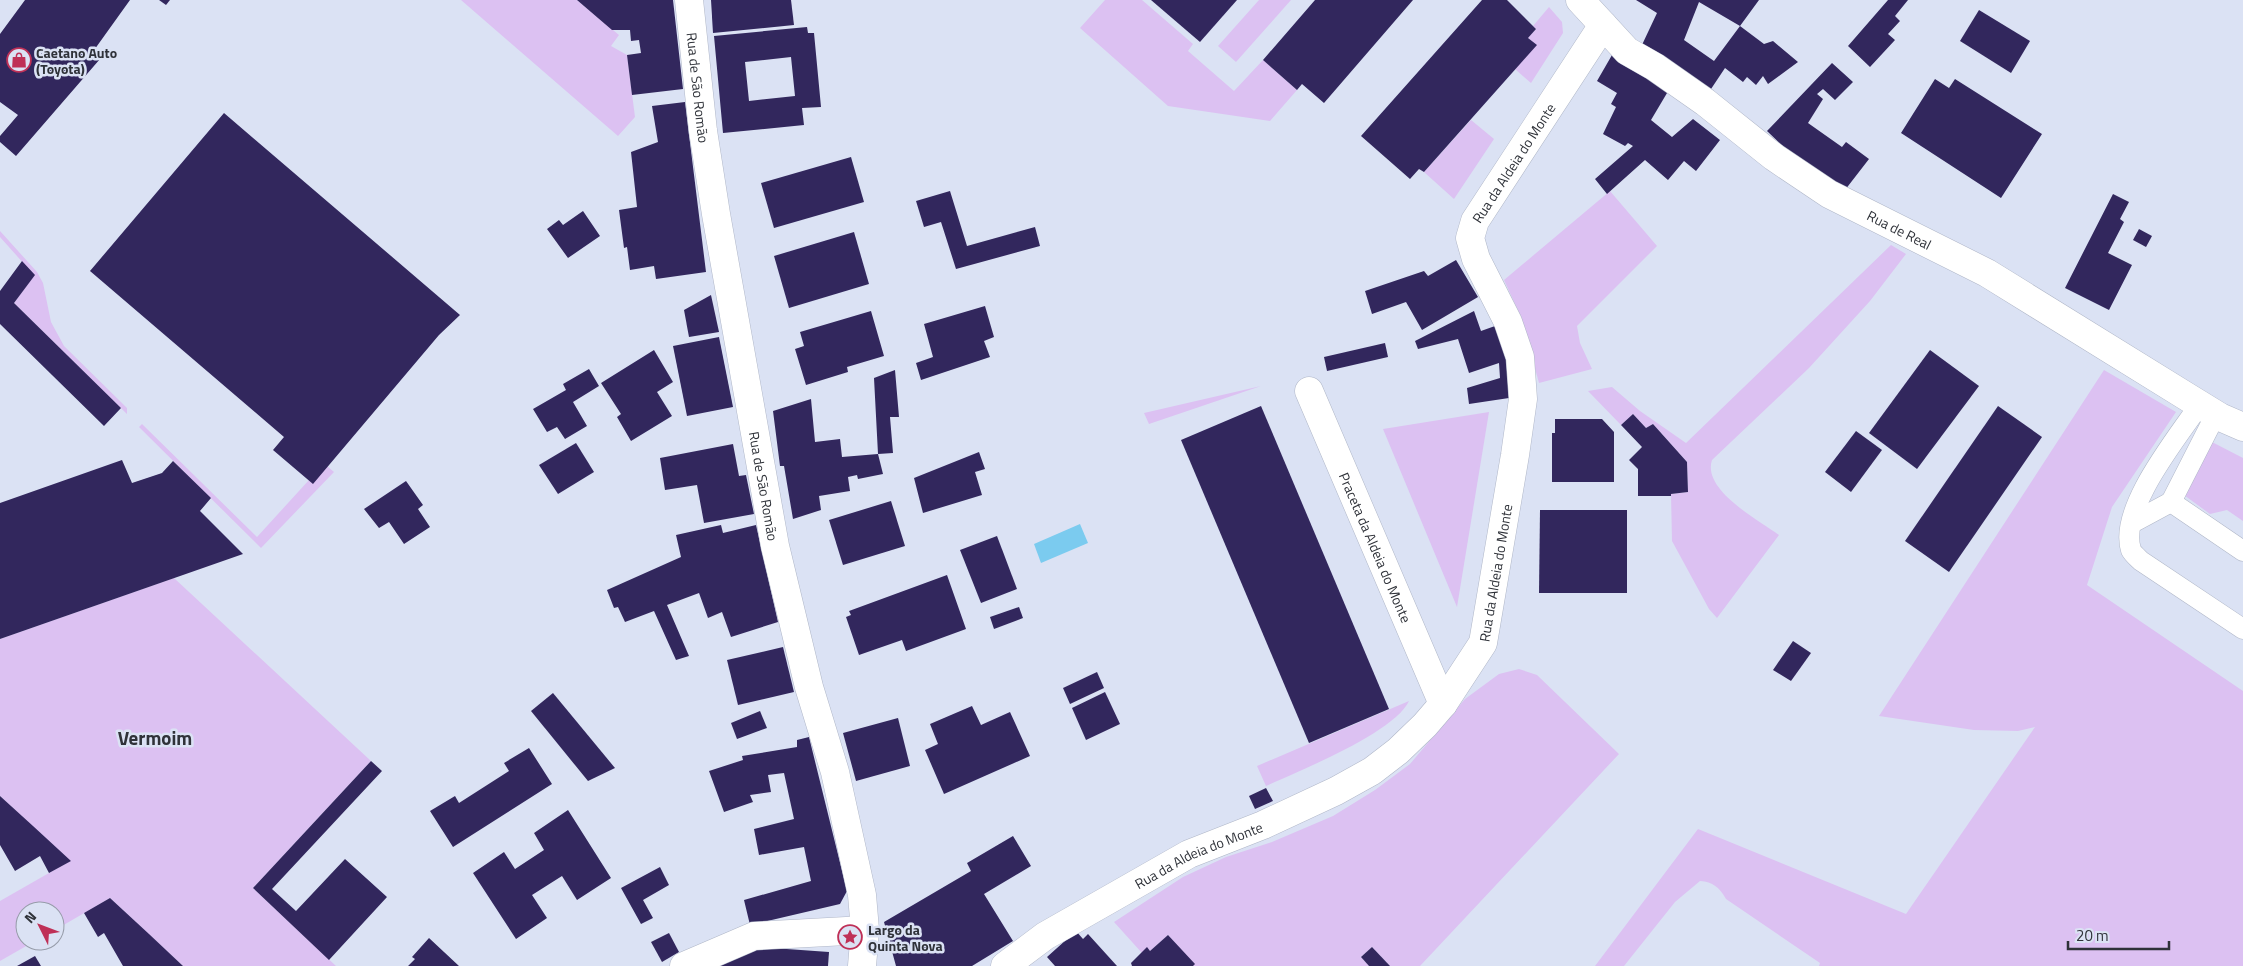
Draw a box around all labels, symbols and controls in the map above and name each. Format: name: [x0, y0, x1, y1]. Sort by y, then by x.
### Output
street label: Rua de São Romão: [682, 31, 715, 144]
place label: Caetano Auto (Toyota): [36, 42, 117, 79]
shop icon: Caetano Auto (Toyota): [6, 47, 32, 73]
street label: Rua da Aldeia do Monte: [1466, 99, 1560, 227]
street label: Rua de Real: [1864, 204, 1935, 254]
street label: Rua de São Romão: [744, 430, 784, 542]
street label: Praceta da Aldeia do Monte: [1334, 469, 1417, 626]
street label: Rua da Aldeia do Monte: [1473, 502, 1517, 643]
district label: Vermoim: [118, 723, 192, 752]
street label: Rua da Aldeia do Monte: [1130, 816, 1265, 894]
north arrow: [15, 901, 65, 951]
text: N: [19, 906, 41, 928]
scale bar: [2068, 918, 2169, 950]
place label: Largo da Quinta Nova: [868, 919, 943, 956]
place icon: Largo da Quinta Nova: [837, 924, 863, 950]
text: 20 m: [2076, 924, 2109, 947]

